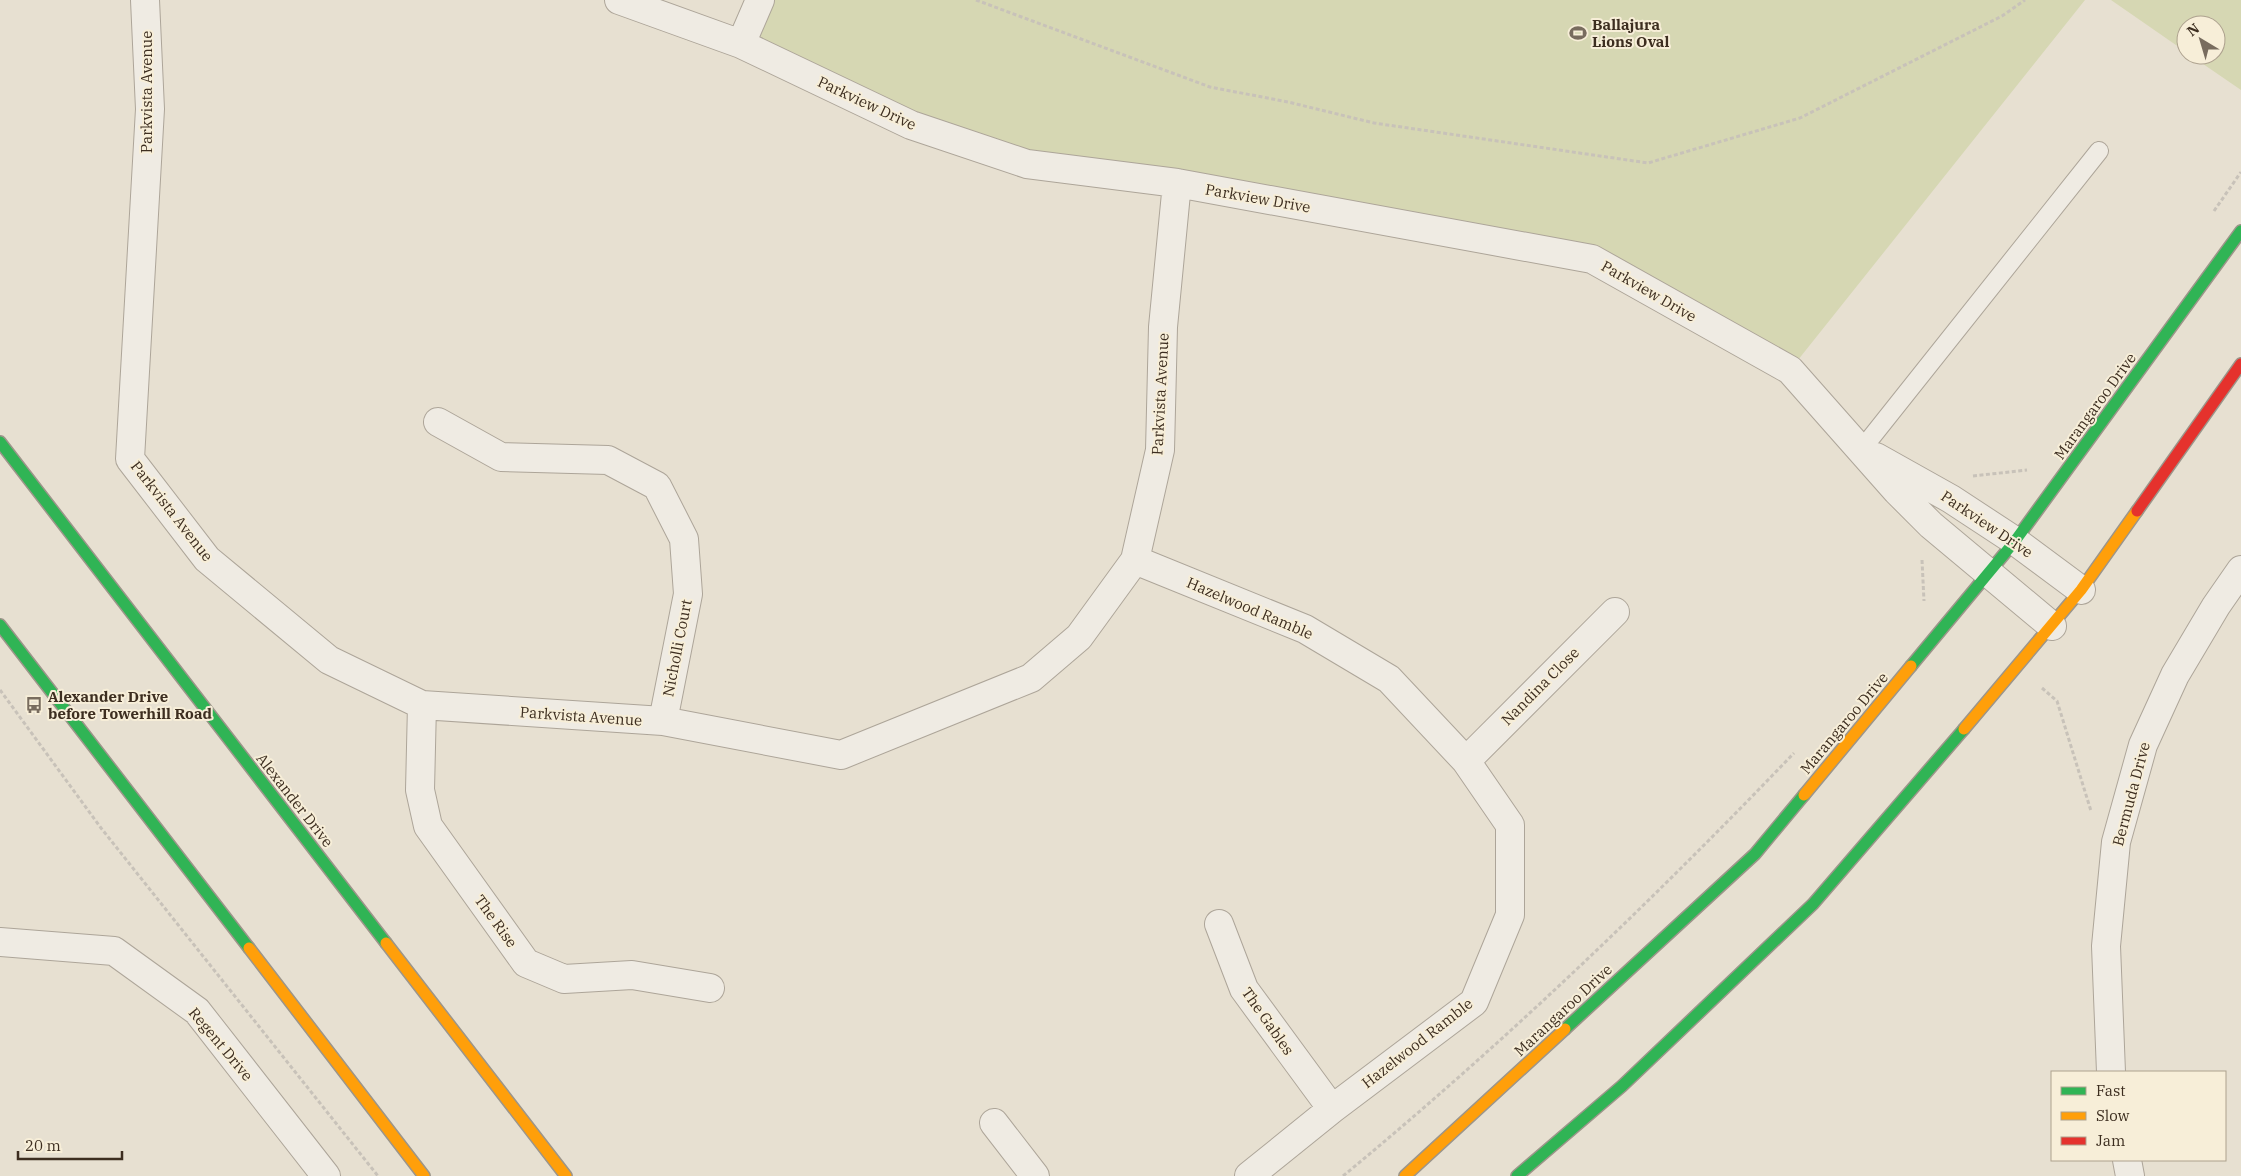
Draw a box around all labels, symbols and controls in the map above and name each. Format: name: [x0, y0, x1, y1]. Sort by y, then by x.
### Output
place label: Ballajura Lions Oval: [1592, 15, 1669, 51]
north arrow: [2176, 15, 2226, 65]
text: N: [2183, 19, 2203, 40]
sports icon: Ballajura Lions Oval: [1568, 23, 1588, 43]
street label: Parkvista Avenue: [137, 31, 156, 153]
street label: Parkview Drive: [815, 72, 919, 134]
street label: Parkview Drive: [1204, 179, 1312, 217]
street label: Parkview Drive: [1598, 256, 1700, 326]
street label: Parkvista Avenue: [1147, 332, 1173, 456]
street label: Marangaroo Drive: [2050, 349, 2140, 463]
street label: Parkvista Avenue: [127, 457, 217, 565]
street label: Parkview Drive: [1938, 486, 2036, 562]
street label: Hazelwood Ramble: [1184, 573, 1316, 643]
street label: Nicholli Court: [658, 598, 696, 698]
street label: Nandina Close: [1497, 643, 1583, 729]
street label: Marangaroo Drive: [1796, 668, 1892, 778]
place label: Alexander Drive before Towerhill Road: [48, 687, 213, 723]
bus stop icon: Alexander Drive before Towerhill Road: [24, 695, 44, 715]
street label: Parkvista Avenue: [519, 702, 643, 730]
street label: Bermuda Drive: [2108, 740, 2154, 848]
street label: Alexander Drive: [252, 749, 338, 851]
street label: The Rise: [470, 891, 522, 951]
street label: Marangaroo Drive: [1510, 960, 1616, 1060]
street label: The Gables: [1238, 983, 1298, 1059]
street label: Hazelwood Ramble: [1358, 994, 1476, 1092]
street label: Regent Drive: [185, 1003, 257, 1085]
legend: [2051, 1071, 2226, 1161]
text: Fast: [2096, 1081, 2126, 1100]
text: Slow: [2096, 1106, 2130, 1125]
scale bar: [18, 1128, 121, 1160]
text: Jam: [2096, 1131, 2125, 1150]
text: 20 m: [25, 1136, 61, 1155]

